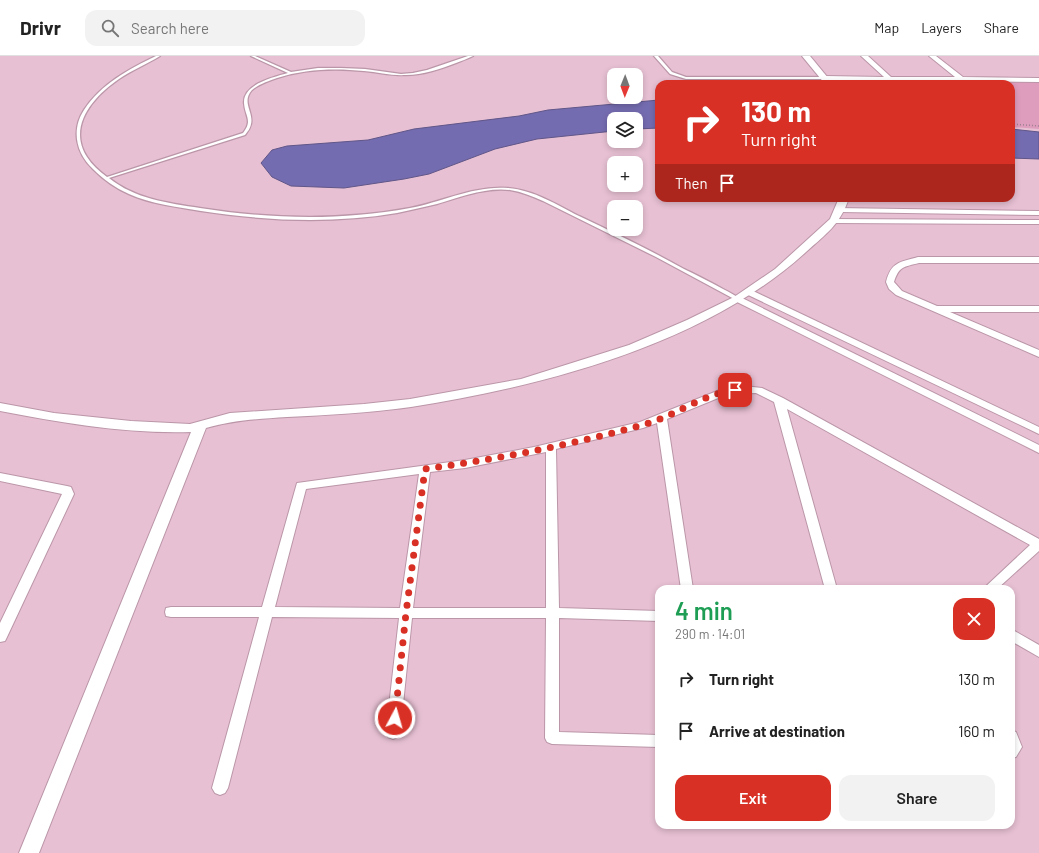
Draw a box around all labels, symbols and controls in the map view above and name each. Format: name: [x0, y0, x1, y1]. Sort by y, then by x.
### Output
search box: [85, 10, 365, 46]
text: Drivr: [20, 16, 61, 39]
icon: search: [99, 17, 121, 39]
text: Search here: [131, 19, 209, 37]
text: Map: [874, 19, 899, 36]
text: Layers: [921, 19, 962, 36]
text: Share: [984, 19, 1019, 36]
north arrow: [607, 68, 643, 104]
map controls: [607, 68, 643, 236]
text: 130 m: [741, 94, 811, 128]
icon: right: [675, 96, 727, 148]
button: layers: [607, 112, 643, 148]
text: Turn right: [741, 128, 817, 150]
button: +: [607, 156, 643, 192]
icon: arrive: [716, 172, 738, 194]
text: Then: [675, 174, 708, 192]
button: −: [607, 200, 643, 236]
pin: [718, 373, 752, 407]
icon: arrive: [724, 379, 746, 401]
text: 4 min: [675, 596, 733, 625]
button: close: [953, 598, 995, 640]
text: 290 m · 14:01: [675, 626, 745, 642]
icon: right: [675, 668, 697, 690]
text: Turn right: [709, 670, 774, 688]
text: 130 m: [958, 670, 995, 688]
position arrow: [374, 697, 416, 739]
icon: arrive: [675, 720, 697, 742]
text: Arrive at destination: [709, 722, 845, 740]
text: 160 m: [958, 722, 995, 740]
button: Exit: [675, 775, 831, 821]
button: Share: [839, 775, 995, 821]

